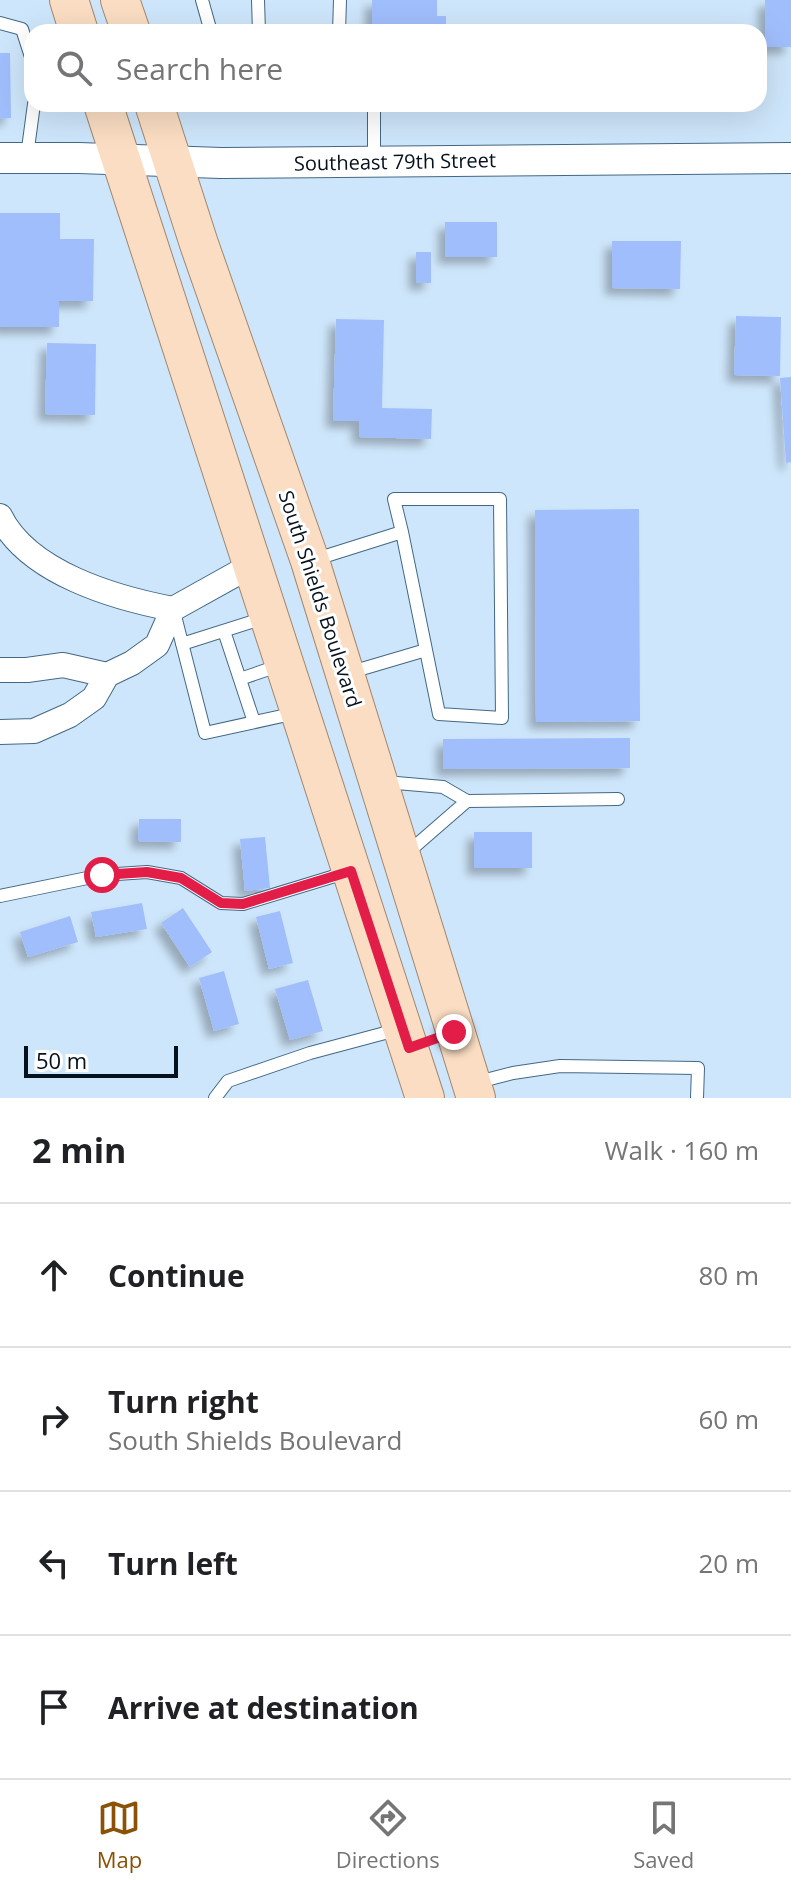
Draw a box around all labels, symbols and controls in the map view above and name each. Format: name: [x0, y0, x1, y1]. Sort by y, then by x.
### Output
search box: [24, 24, 767, 112]
icon: search: [52, 46, 96, 90]
text: Search here: [116, 48, 283, 89]
street label: Southeast 79th Street: [294, 146, 496, 177]
street label: South Shields Boulevard: [273, 487, 368, 711]
route start: [84, 857, 120, 893]
route end: [436, 1014, 472, 1050]
scale bar: [24, 1042, 178, 1078]
text: 50 m: [36, 1045, 87, 1075]
text: 2 min: [32, 1127, 126, 1173]
text: Walk · 160 m: [605, 1132, 759, 1168]
icon: ahead: [32, 1253, 76, 1297]
text: Continue: [108, 1255, 245, 1296]
text: 80 m: [698, 1257, 759, 1293]
text: Turn right: [108, 1381, 259, 1422]
icon: right: [32, 1397, 76, 1441]
text: 60 m: [698, 1401, 759, 1437]
text: South Shields Boulevard: [108, 1422, 402, 1458]
icon: left: [32, 1541, 76, 1585]
text: Turn left: [108, 1543, 238, 1584]
text: 20 m: [698, 1545, 759, 1581]
icon: arrive: [32, 1685, 76, 1729]
text: Arrive at destination: [108, 1687, 419, 1728]
tab: Map: [97, 1796, 142, 1874]
tab: Directions: [336, 1796, 440, 1874]
tab: Saved: [633, 1796, 694, 1874]

